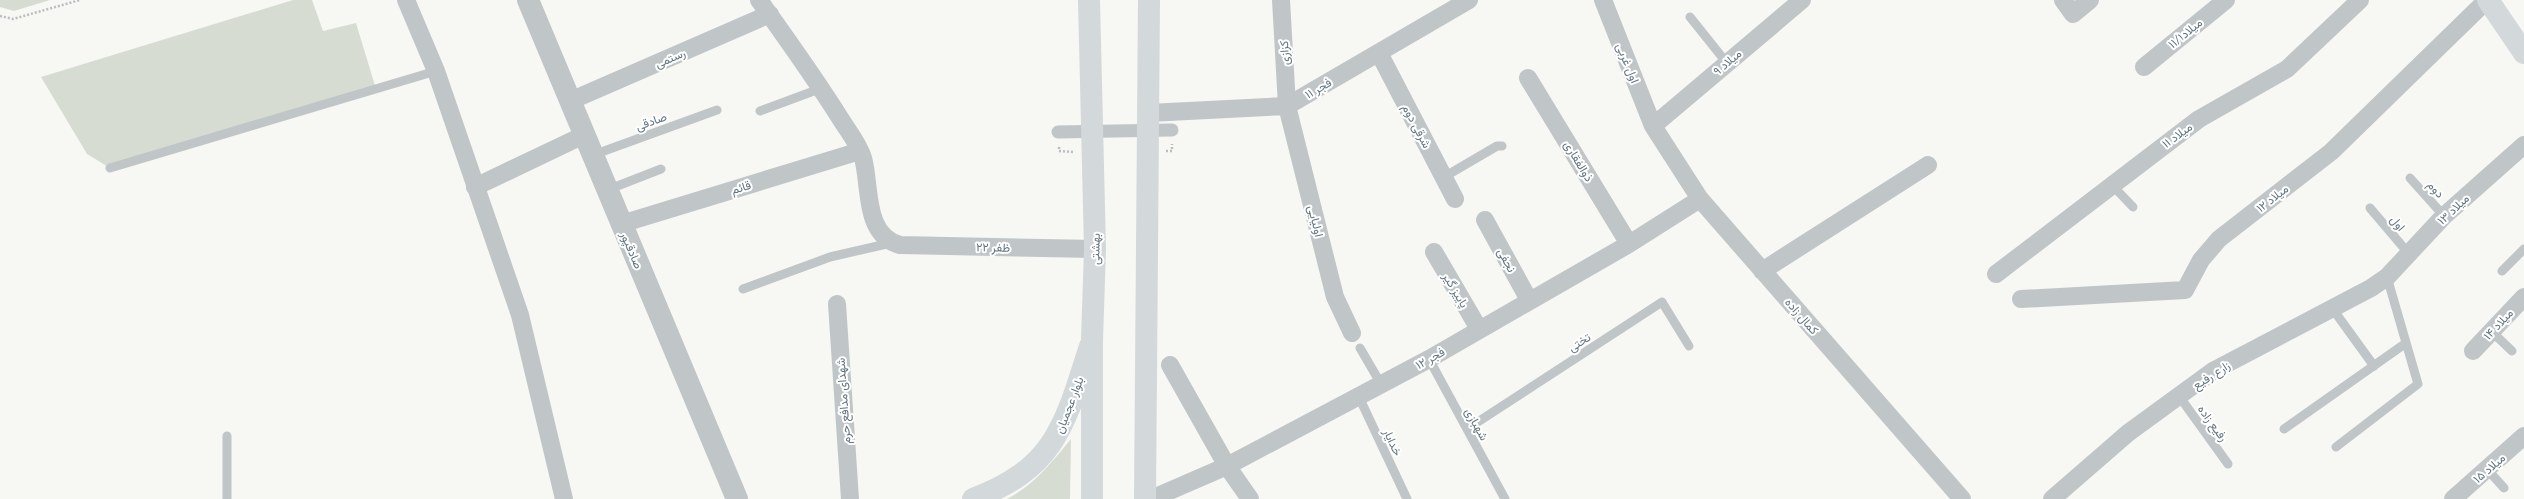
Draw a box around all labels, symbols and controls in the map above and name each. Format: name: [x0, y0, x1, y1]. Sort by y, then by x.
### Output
street label: میلاد۱۱/۱: [2165, 15, 2205, 51]
street label: کزازی: [1276, 40, 1293, 66]
street label: اول غربی: [1612, 41, 1643, 86]
street label: رستمی: [652, 45, 688, 72]
street label: میلاد ۹: [1710, 46, 1744, 78]
street label: فجر ۱۱: [1302, 74, 1335, 102]
street label: شرقی دوم: [1398, 101, 1435, 151]
street label: صادقی: [633, 108, 669, 134]
street label: میلاد ۱۱: [2159, 119, 2195, 151]
street label: ذوالفقاری: [1560, 138, 1597, 185]
street label: قائم: [729, 177, 753, 198]
street label: دوم: [2424, 177, 2448, 202]
street label: میلاد ۱۲: [2253, 181, 2291, 215]
street label: میلاد ۱۳: [2434, 190, 2472, 228]
street label: اولیایی: [1304, 204, 1327, 239]
street label: اول: [2386, 212, 2409, 235]
street label: صادقپور: [616, 228, 646, 271]
street label: بهشتی: [1087, 233, 1104, 265]
street label: ظفر ۲۲: [976, 239, 1010, 256]
street label: نجفی: [1494, 245, 1520, 275]
street label: پاییز گیر: [1438, 269, 1472, 311]
street label: کمال زاده: [1781, 295, 1822, 338]
street label: میلاد ۱۴: [2480, 305, 2516, 343]
street label: تختی: [1565, 329, 1594, 356]
street label: فجر ۱۲: [1413, 344, 1448, 373]
street label: شهدای مدافع حرم: [833, 357, 855, 445]
street label: زارع رفیع: [2189, 357, 2234, 394]
street label: بلوار عجمیان: [1051, 374, 1088, 436]
street label: رفیع زاده: [2193, 402, 2231, 445]
street label: شهبازی: [1461, 405, 1492, 444]
street label: خدایار: [1379, 425, 1406, 458]
street label: میلاد ۱۵: [2470, 450, 2508, 486]

